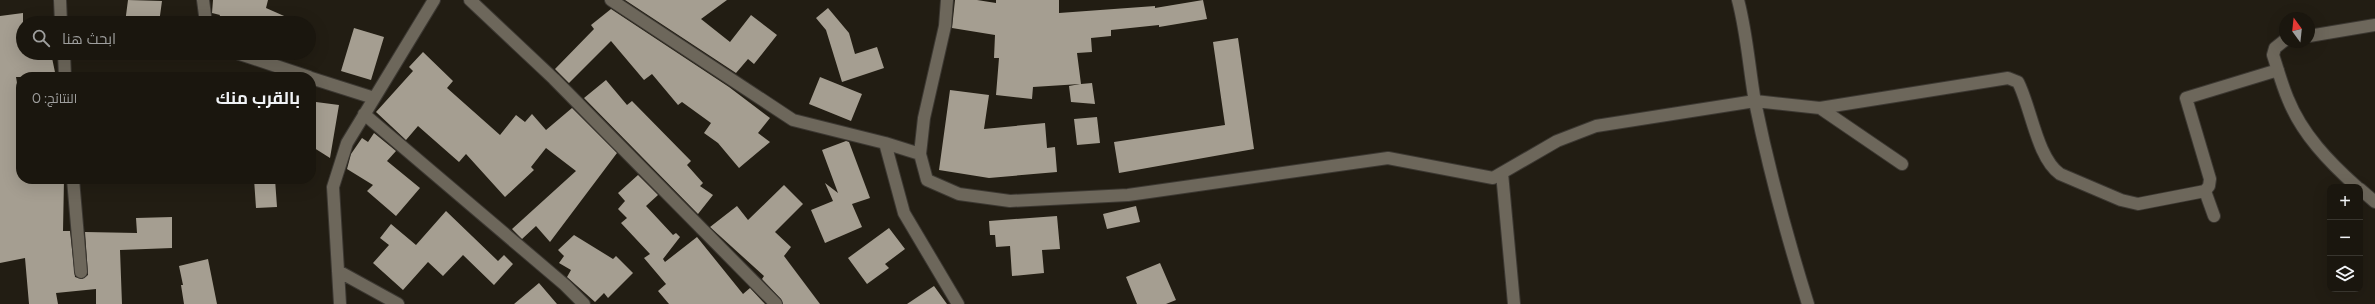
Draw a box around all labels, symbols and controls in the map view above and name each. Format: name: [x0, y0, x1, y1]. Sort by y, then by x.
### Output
north arrow: [2279, 12, 2315, 48]
search box: [16, 16, 316, 60]
icon: search: [30, 27, 52, 49]
text: ابحث هنا: [62, 29, 116, 49]
text: بالقرب منك: [216, 87, 300, 109]
text: النتائج: 0: [32, 90, 77, 107]
map controls: [2327, 184, 2363, 292]
button: +: [2327, 184, 2363, 220]
button: −: [2327, 220, 2363, 256]
button: layers: [2327, 256, 2363, 292]

